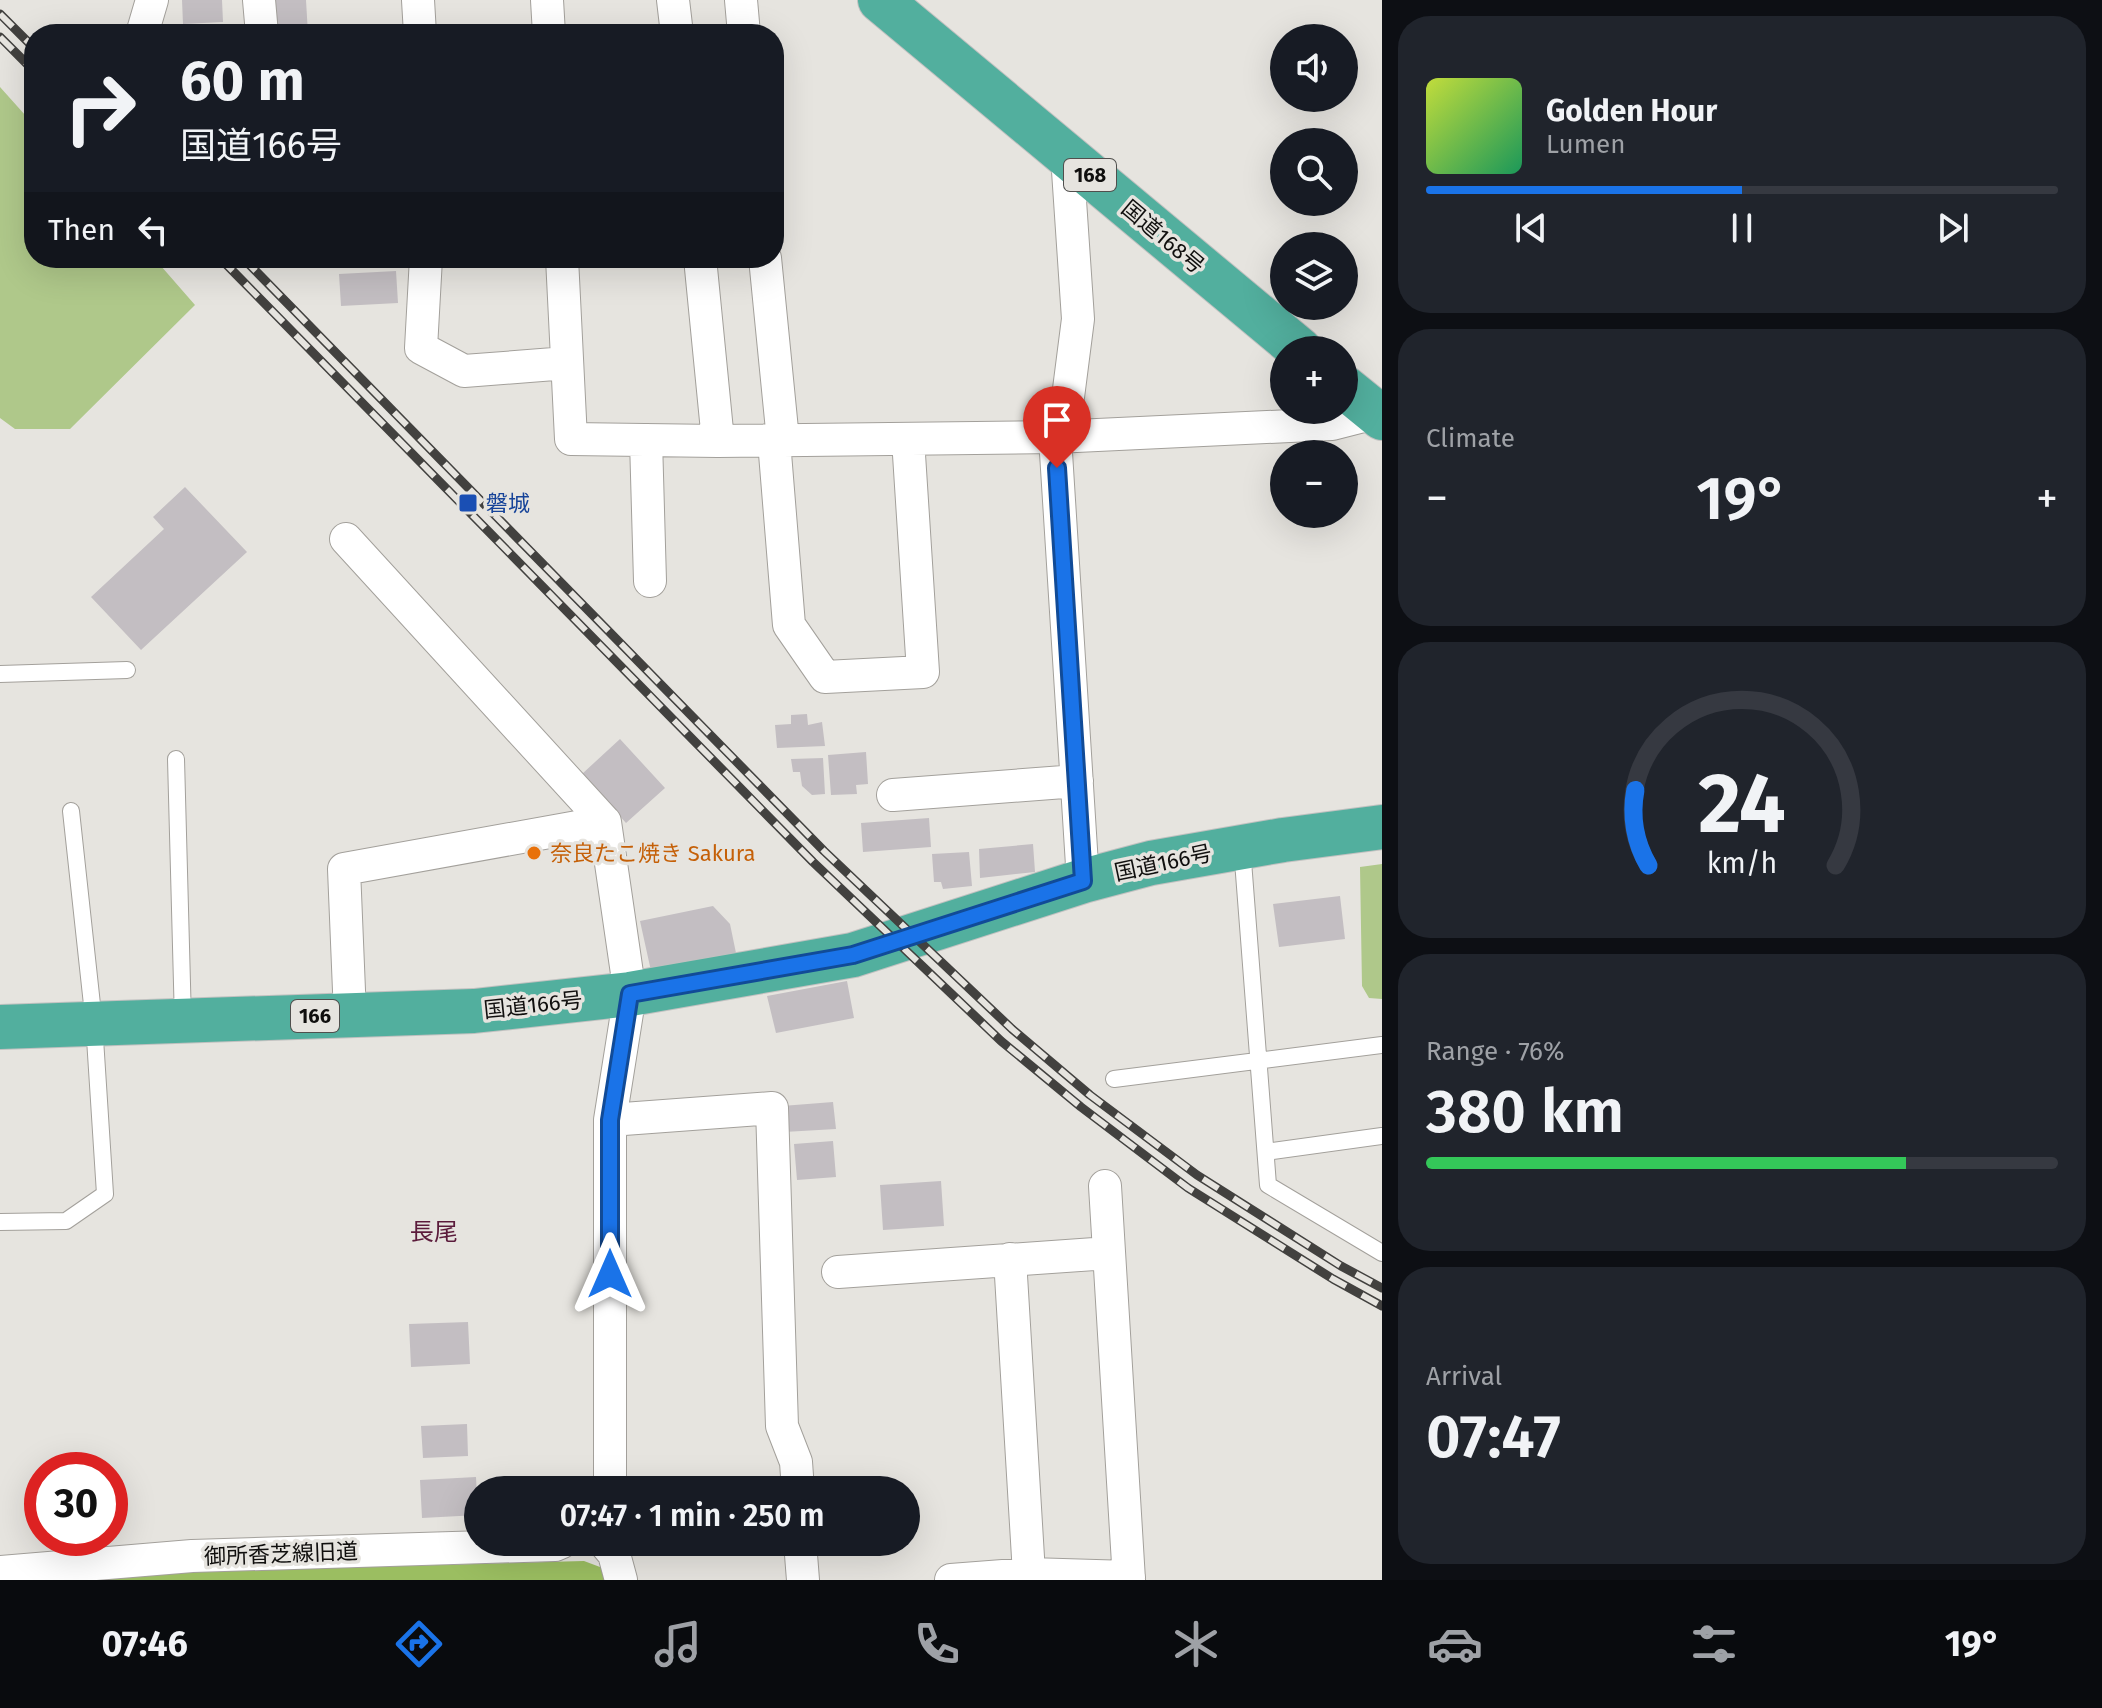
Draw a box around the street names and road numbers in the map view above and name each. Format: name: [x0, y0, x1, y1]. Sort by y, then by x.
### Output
road number: 168: [1064, 159, 1116, 191]
street label: 国道168号: [1116, 195, 1210, 279]
street label: 国道166号: [1112, 840, 1214, 886]
street label: 国道166号: [482, 986, 584, 1024]
road number: 166: [291, 1000, 339, 1032]
street label: 御所香芝線旧道: [204, 1538, 358, 1570]

